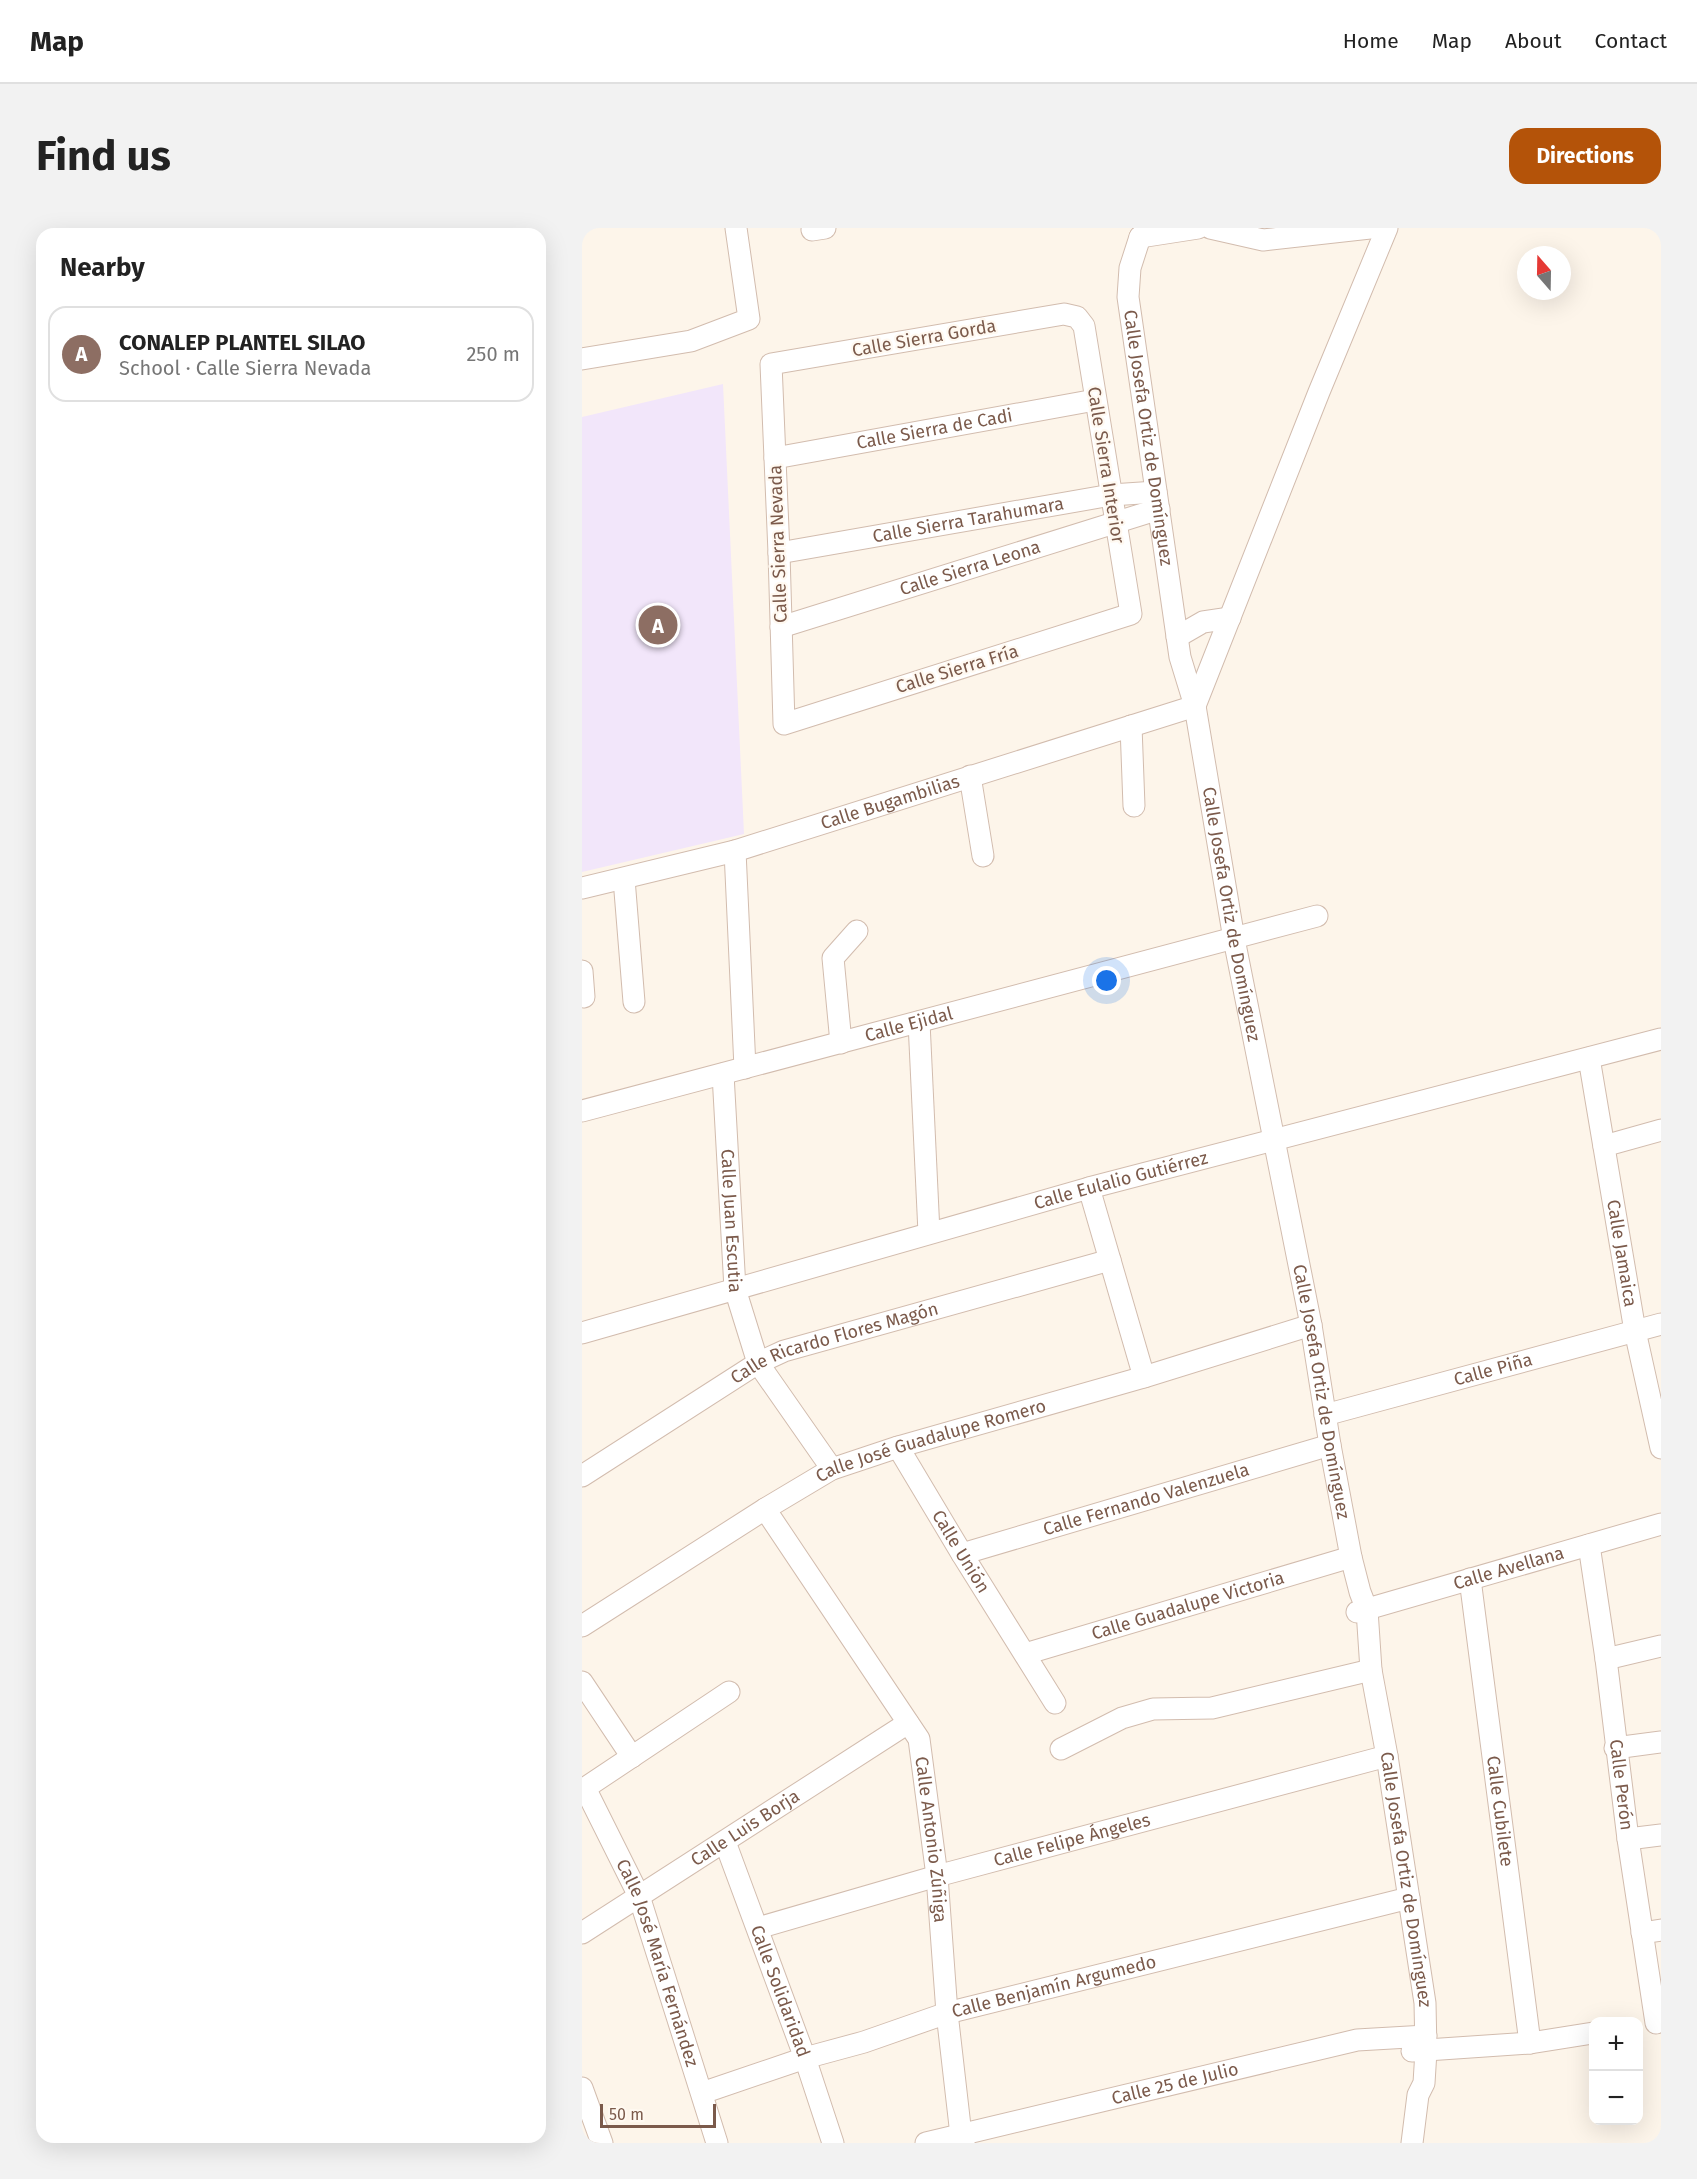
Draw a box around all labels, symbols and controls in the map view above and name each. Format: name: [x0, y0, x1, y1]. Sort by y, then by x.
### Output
text: Map: [30, 25, 84, 58]
text: Home: [1343, 28, 1399, 54]
text: Map: [1432, 28, 1472, 54]
text: About: [1505, 28, 1562, 54]
text: Contact: [1595, 28, 1667, 54]
button: Directions: [1509, 128, 1661, 184]
text: Find us: [36, 131, 171, 181]
north arrow: [1517, 246, 1571, 300]
text: Nearby: [60, 252, 145, 283]
street label: Calle Josefa Ortiz de Domínguez: [1119, 308, 1178, 568]
street label: Calle Sierra Gorda: [850, 314, 998, 362]
text: CONALEP PLANTEL SILAO: [119, 329, 366, 356]
text: A: [76, 342, 87, 366]
text: 250 m: [466, 342, 520, 366]
text: School · Calle Sierra Nevada: [119, 356, 371, 380]
street label: Calle Sierra Interior: [1083, 385, 1129, 545]
street label: Calle Sierra de Cadi: [855, 404, 1014, 454]
street label: Calle Sierra Nevada: [764, 465, 792, 623]
street label: Calle Sierra Tarahumara: [871, 492, 1066, 547]
street label: Calle Sierra Leona: [897, 536, 1043, 600]
pin: A: [638, 602, 678, 648]
street label: Calle Sierra Fría: [893, 640, 1021, 698]
street label: Calle Bugambilias: [818, 770, 962, 834]
street label: Calle Josefa Ortiz de Domínguez: [1198, 785, 1265, 1044]
your location: [1092, 966, 1121, 995]
street label: Calle Ejidal: [862, 1002, 955, 1047]
street label: Calle Eulalio Gutiérrez: [1031, 1147, 1210, 1214]
street label: Calle Juan Escutia: [716, 1148, 746, 1293]
street label: Calle Jamaica: [1602, 1198, 1642, 1309]
street label: Calle Josefa Ortiz de Domínguez: [1288, 1262, 1355, 1521]
street label: Calle Ricardo Flores Magón: [726, 1297, 941, 1389]
street label: Calle Piña: [1451, 1348, 1535, 1391]
street label: Calle José Guadalupe Romero: [812, 1394, 1048, 1487]
street label: Calle Fernando Valenzuela: [1040, 1459, 1252, 1540]
street label: Calle Unión: [927, 1506, 995, 1597]
street label: Calle Avellana: [1451, 1542, 1567, 1595]
street label: Calle Guadalupe Victoria: [1089, 1566, 1287, 1645]
street label: Calle Perón: [1605, 1738, 1638, 1832]
street label: Calle Josefa Ortiz de Domínguez: [1375, 1750, 1436, 2008]
street label: Calle Cubilete: [1482, 1754, 1518, 1868]
street label: Calle Antonio Zúñiga: [910, 1755, 951, 1923]
street label: Calle Luis Borja: [687, 1785, 804, 1871]
street label: Calle Felipe Ángeles: [991, 1809, 1153, 1871]
street label: Calle José María Fernández: [611, 1855, 703, 2070]
street label: Calle Solidaridad: [746, 1922, 815, 2060]
street label: Calle Benjamín Argumedo: [949, 1950, 1158, 2022]
map controls: [1589, 2017, 1643, 2125]
button: +: [1589, 2017, 1643, 2071]
street label: Calle 25 de Julio: [1109, 2058, 1241, 2109]
button: −: [1589, 2071, 1643, 2125]
scale bar: [600, 2101, 716, 2128]
text: 50 m: [609, 2105, 644, 2124]

